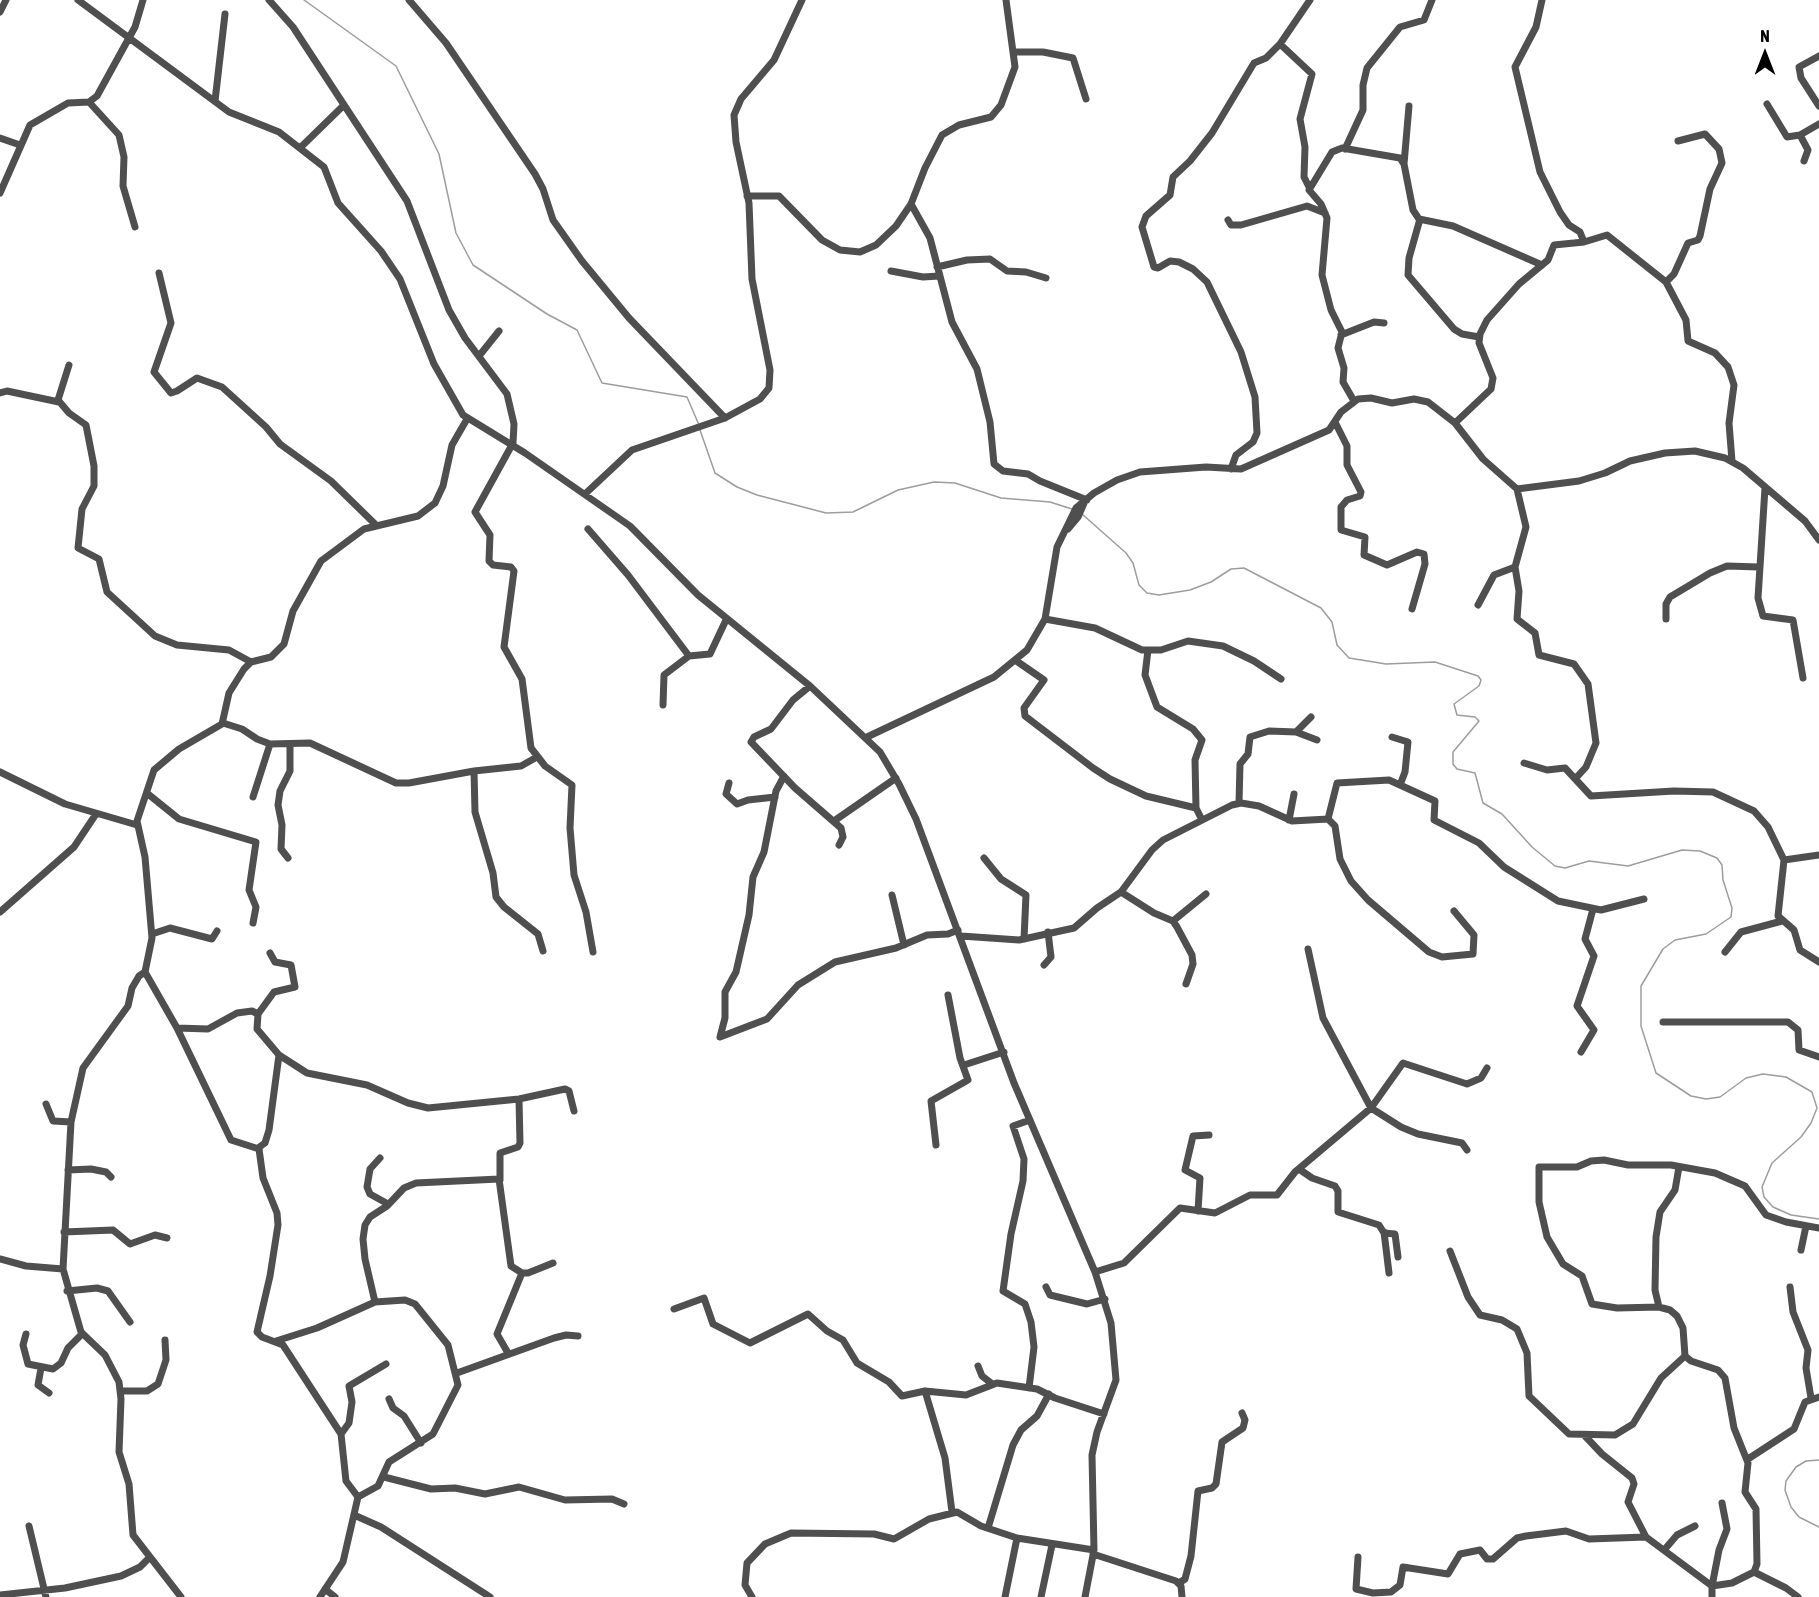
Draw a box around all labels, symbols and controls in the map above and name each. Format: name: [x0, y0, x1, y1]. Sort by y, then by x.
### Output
north arrow: [1735, 24, 1795, 84]
text: N: [1760, 27, 1770, 45]

